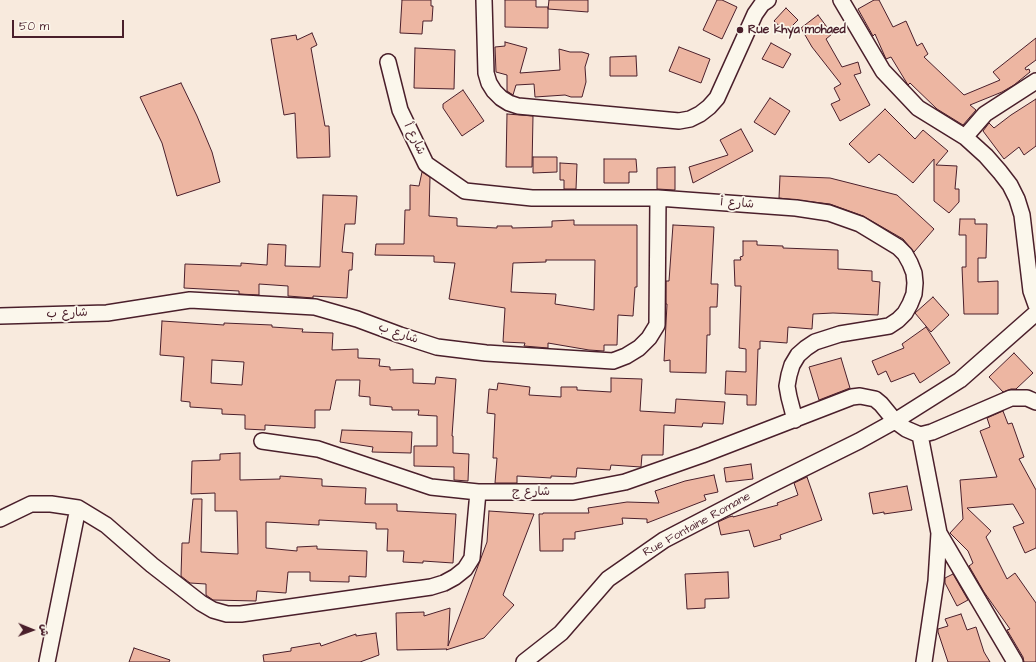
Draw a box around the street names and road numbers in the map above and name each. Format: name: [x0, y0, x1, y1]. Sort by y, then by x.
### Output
street label: شارع أ: [400, 121, 428, 157]
street label: شارع أ: [720, 196, 754, 212]
street label: شارع ب: [46, 306, 88, 322]
street label: شارع ب: [376, 320, 420, 348]
street label: شارع ج: [512, 485, 550, 499]
street label: Rue Fontaine Romane: [641, 490, 753, 560]

